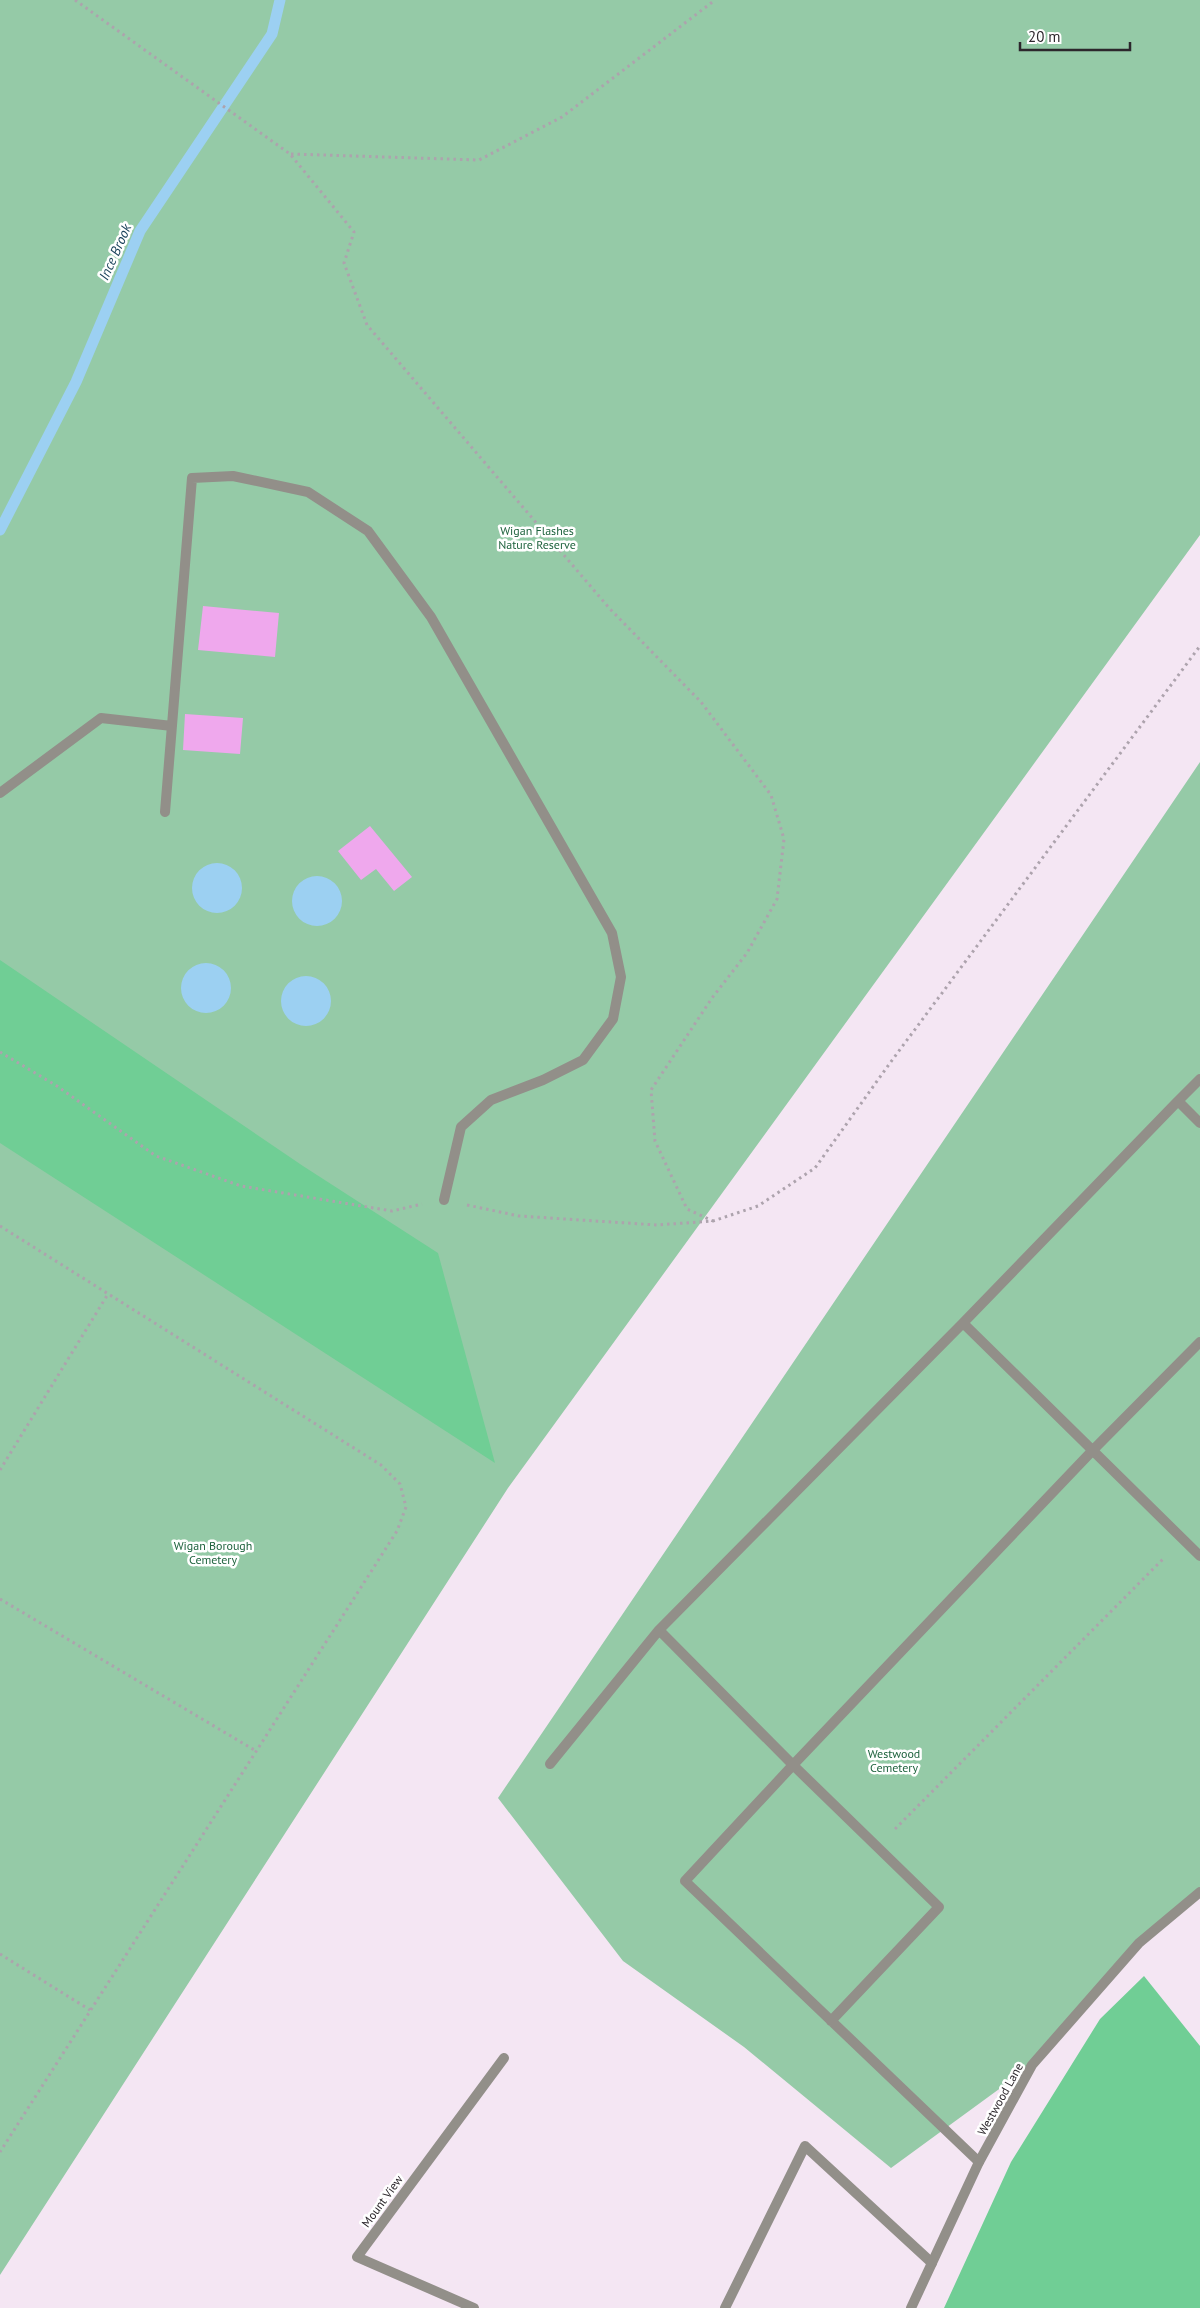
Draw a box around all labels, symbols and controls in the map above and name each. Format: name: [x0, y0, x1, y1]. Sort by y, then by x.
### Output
scale bar: [1020, 20, 1130, 52]
text: 20 m: [1028, 27, 1061, 46]
water label: Ince Brook: [95, 221, 136, 283]
park label: Wigan Flashes Nature Reserve: [498, 523, 576, 552]
park label: Wigan Borough Cemetery: [174, 1538, 252, 1567]
park label: Westwood Cemetery: [868, 1746, 920, 1775]
street label: Westwood Lane: [974, 2060, 1026, 2138]
street label: Mount View: [358, 2172, 406, 2230]

